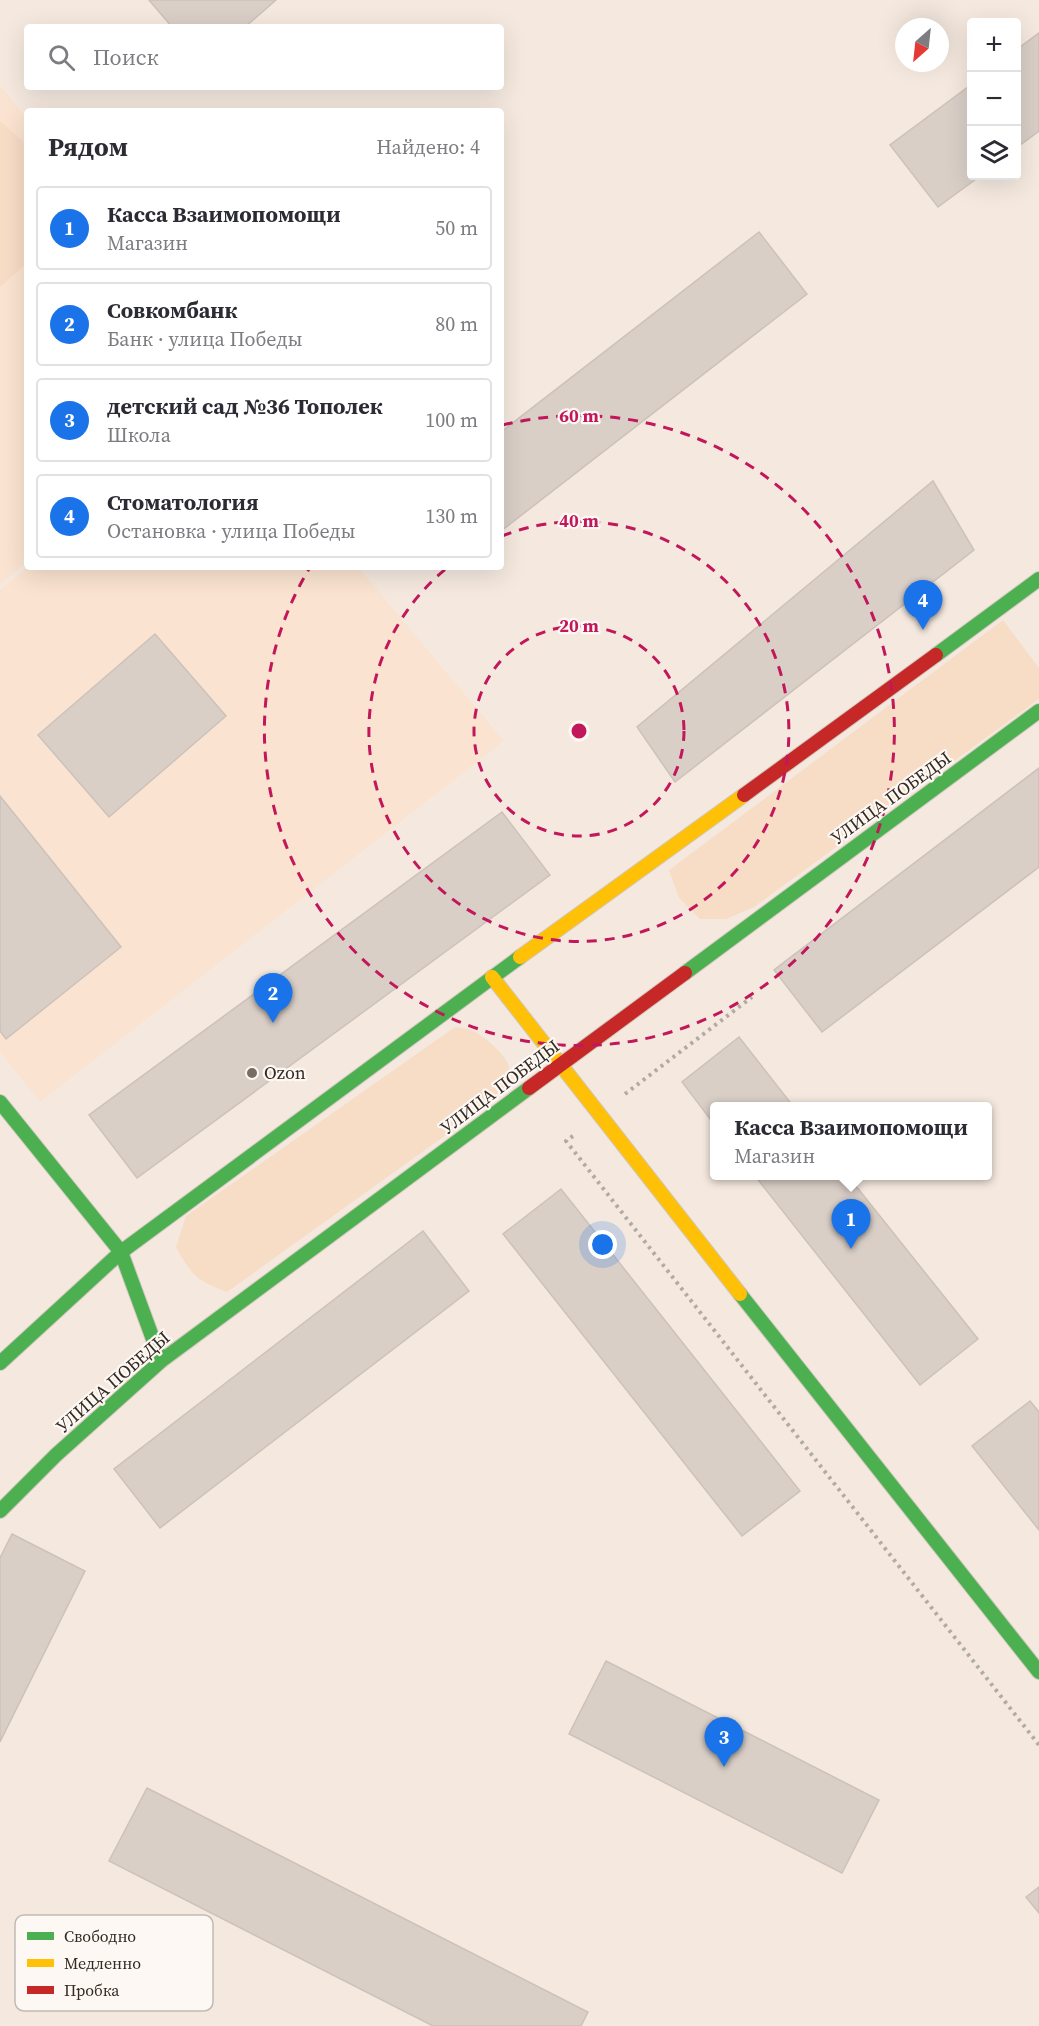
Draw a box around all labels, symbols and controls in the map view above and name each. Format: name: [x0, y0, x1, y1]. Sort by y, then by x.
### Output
north arrow: [895, 18, 949, 72]
map controls: [967, 18, 1021, 180]
button: +: [967, 18, 1021, 72]
search box: [24, 24, 504, 90]
icon: search: [45, 41, 78, 74]
text: Поиск: [93, 42, 159, 72]
button: −: [967, 72, 1021, 126]
button: layers: [967, 126, 1021, 180]
text: Рядом: [48, 129, 128, 165]
text: Найдено: 4: [376, 133, 480, 161]
text: Касса Взаимопомощи: [107, 199, 341, 229]
text: 1: [64, 214, 75, 242]
text: 50 m: [435, 214, 478, 242]
text: Магазин: [107, 229, 188, 257]
text: Совкомбанк: [107, 295, 237, 325]
text: 2: [64, 310, 75, 338]
text: 80 m: [435, 310, 478, 338]
text: Банк · улица Победы: [107, 325, 303, 353]
text: детский сад №36 Тополек: [107, 391, 383, 421]
text: 60 m: [559, 403, 599, 428]
text: 3: [64, 406, 75, 434]
text: 100 m: [425, 406, 478, 434]
text: Школа: [107, 421, 171, 449]
text: Стоматология: [107, 487, 259, 517]
text: 4: [64, 502, 75, 530]
text: 130 m: [425, 502, 478, 530]
text: 40 m: [559, 508, 599, 533]
text: Остановка · улица Победы: [107, 517, 356, 545]
pin: 4: [904, 580, 942, 630]
text: 20 m: [559, 613, 599, 638]
centre of rings: [569, 721, 589, 741]
street label: УЛИЦА ПОБЕДЫ: [825, 745, 956, 850]
pin: 2: [254, 974, 292, 1023]
street label: УЛИЦА ПОБЕДЫ: [435, 1033, 565, 1140]
place label: Ozon: [264, 1060, 306, 1085]
marker: Ozon: [245, 1066, 259, 1080]
popup: [710, 1102, 992, 1180]
text: Касса Взаимопомощи: [734, 1112, 968, 1142]
text: Магазин: [734, 1142, 815, 1170]
pin: 1: [832, 1200, 870, 1249]
your location: [588, 1230, 617, 1259]
street label: УЛИЦА ПОБЕДЫ: [50, 1325, 175, 1438]
pin: 3: [704, 1718, 744, 1767]
legend: [15, 1915, 213, 2011]
text: Свободно: [64, 1925, 136, 1947]
text: Медленно: [64, 1952, 141, 1974]
text: Пробка: [64, 1979, 120, 2001]

